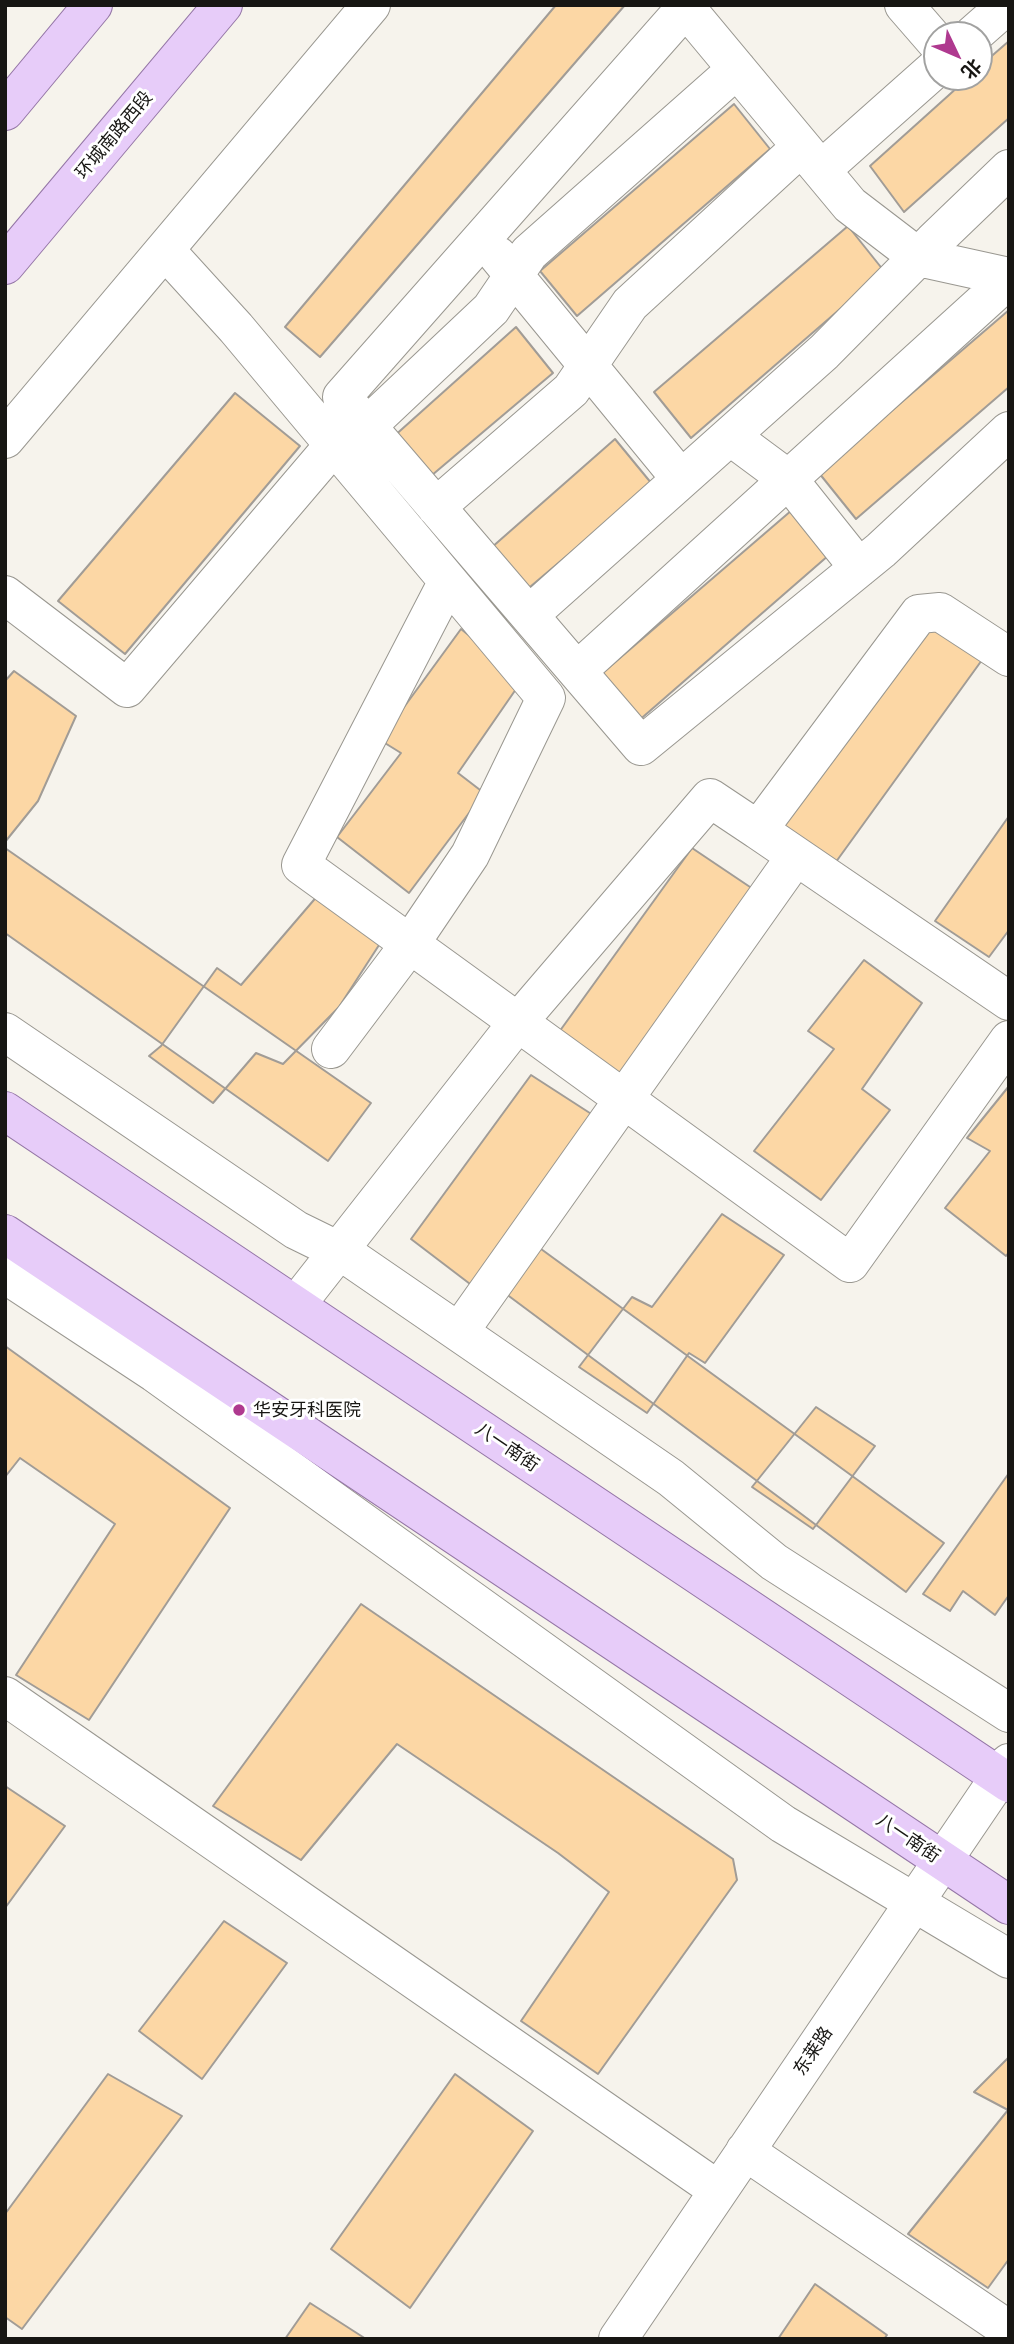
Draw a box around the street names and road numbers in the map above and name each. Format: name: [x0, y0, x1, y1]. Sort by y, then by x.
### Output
street label: 环城南路西段: [71, 87, 157, 183]
street label: 八一南街: [471, 1418, 543, 1476]
street label: 八一南街: [872, 1809, 944, 1867]
street label: 东莱路: [789, 2023, 837, 2079]

